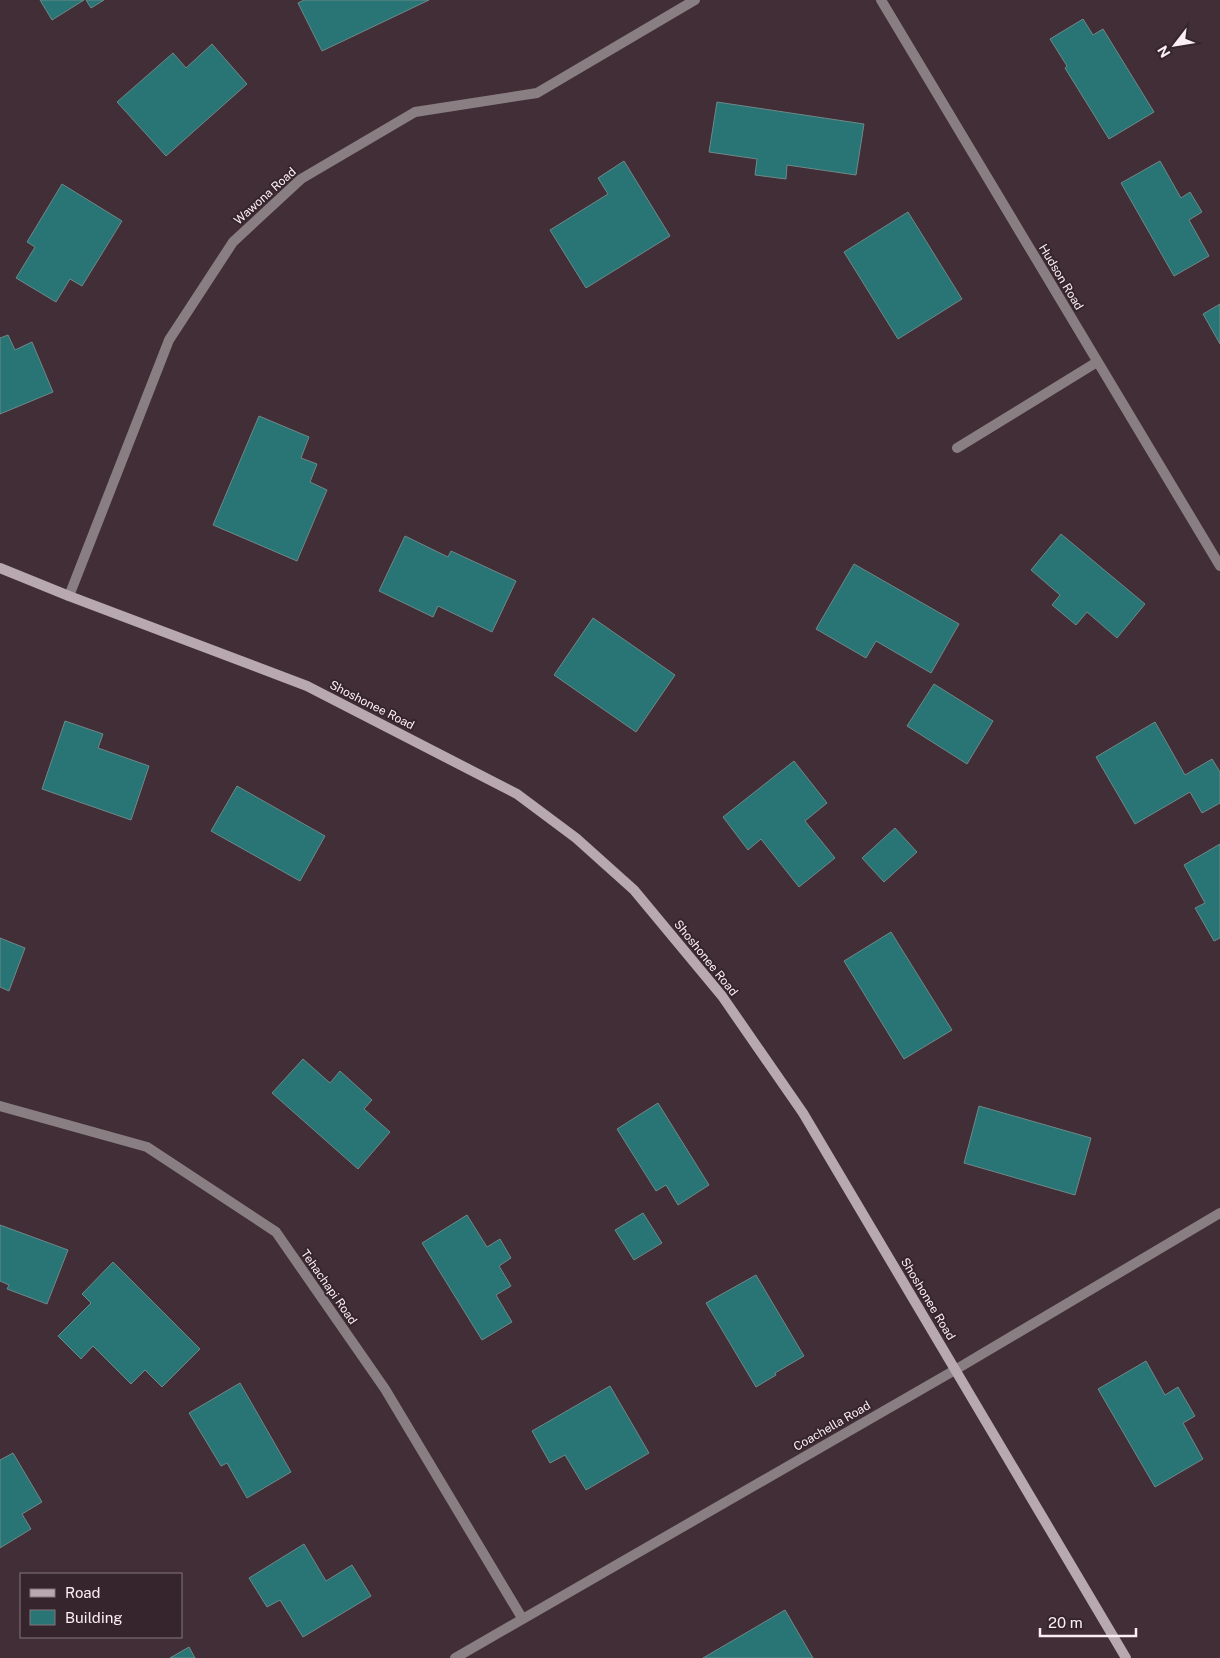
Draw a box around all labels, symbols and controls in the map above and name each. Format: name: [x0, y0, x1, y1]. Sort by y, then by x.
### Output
north arrow: [1150, 20, 1200, 70]
text: N: [1154, 43, 1174, 61]
street label: Wawona Road: [231, 165, 299, 227]
street label: Hudson Road: [1036, 241, 1086, 313]
street label: Shoshonee Road: [327, 678, 417, 732]
street label: Shoshonee Road: [671, 917, 741, 999]
street label: Tehachapi Road: [298, 1247, 360, 1327]
street label: Shoshonee Road: [898, 1255, 958, 1343]
street label: Coachella Road: [791, 1398, 873, 1454]
legend: [20, 1573, 182, 1638]
text: Road: [65, 1584, 101, 1601]
scale bar: [1040, 1606, 1136, 1638]
text: Building: [65, 1609, 123, 1626]
text: 20 m: [1048, 1614, 1083, 1631]

